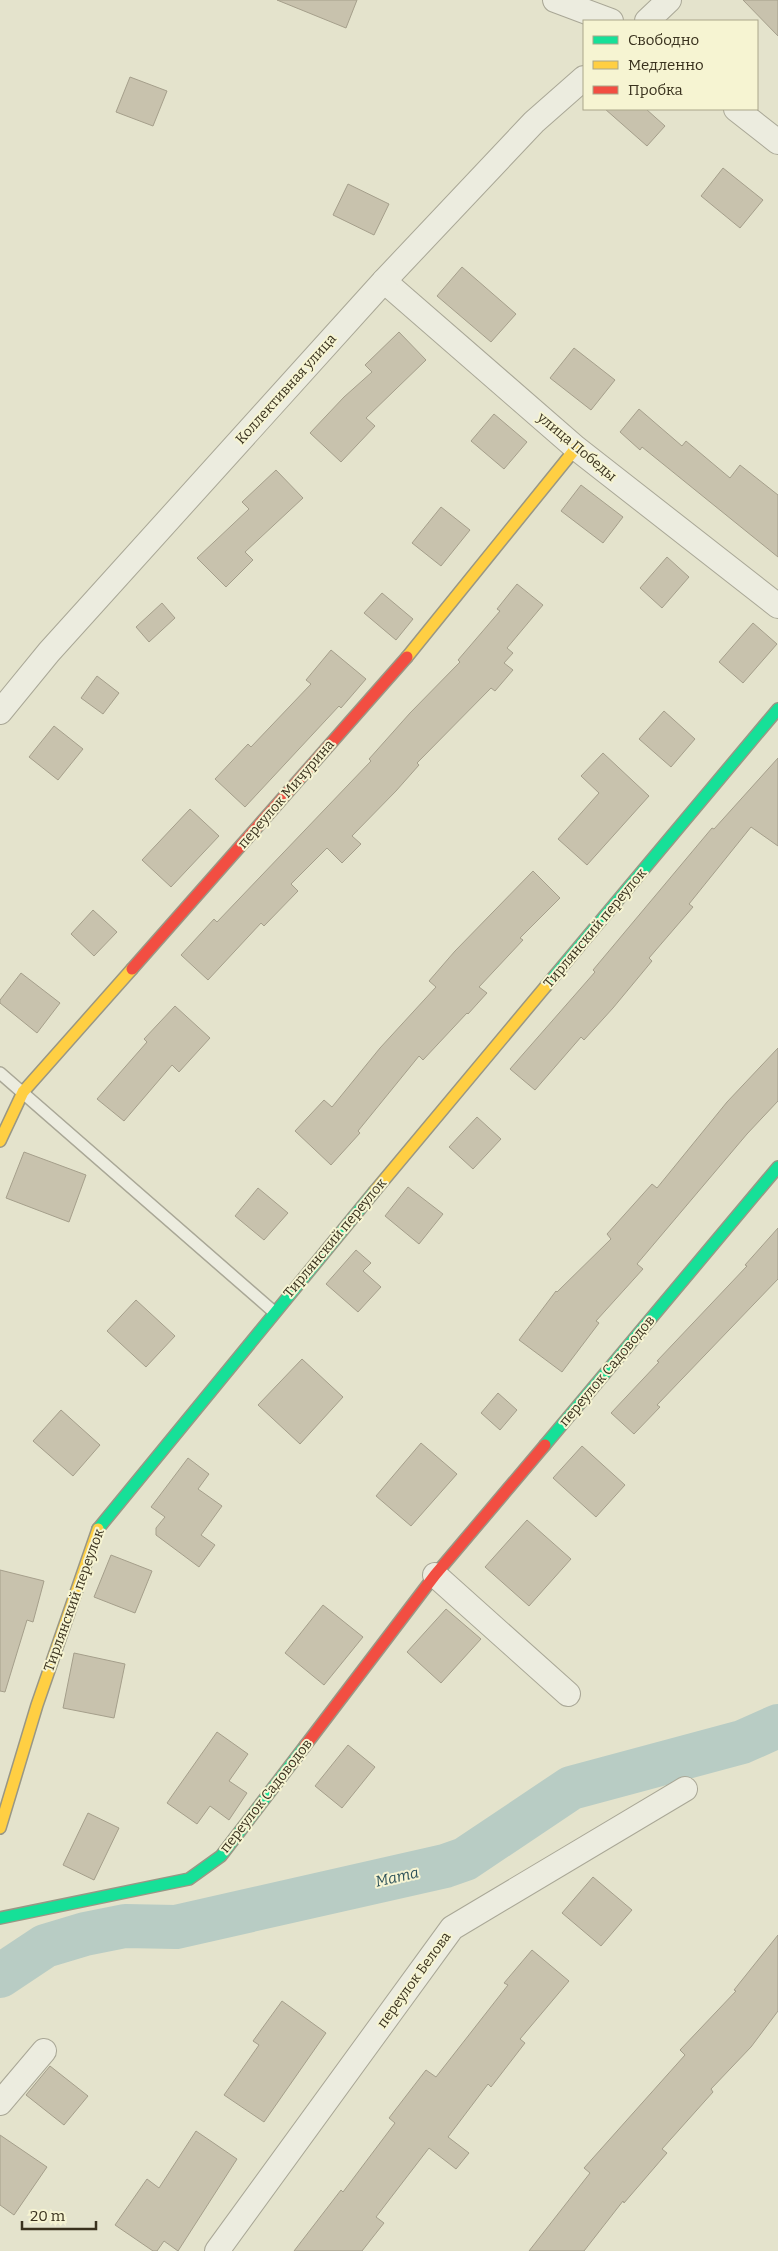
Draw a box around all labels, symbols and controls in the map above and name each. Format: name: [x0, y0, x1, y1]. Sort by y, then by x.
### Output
legend: [583, 20, 758, 110]
text: Свободно: [628, 31, 699, 49]
text: Медленно: [628, 56, 704, 74]
text: Пробка: [628, 81, 683, 99]
street label: Коллективная улица: [232, 330, 340, 448]
street label: улица Победы: [533, 408, 620, 485]
street label: переулок Мичурина: [234, 736, 338, 852]
street label: Тирлянский переулок: [540, 864, 650, 991]
street label: Тирлянский переулок: [280, 1174, 390, 1301]
street label: переулок Садоводов: [556, 1312, 658, 1430]
street label: Тирлянский переулок: [40, 1525, 108, 1674]
street label: переулок Садоводов: [216, 1736, 316, 1856]
water label: Мата: [374, 1863, 420, 1891]
street label: переулок Белова: [373, 1928, 455, 2031]
scale bar: [22, 2198, 96, 2230]
text: 20 m: [30, 2207, 66, 2225]

